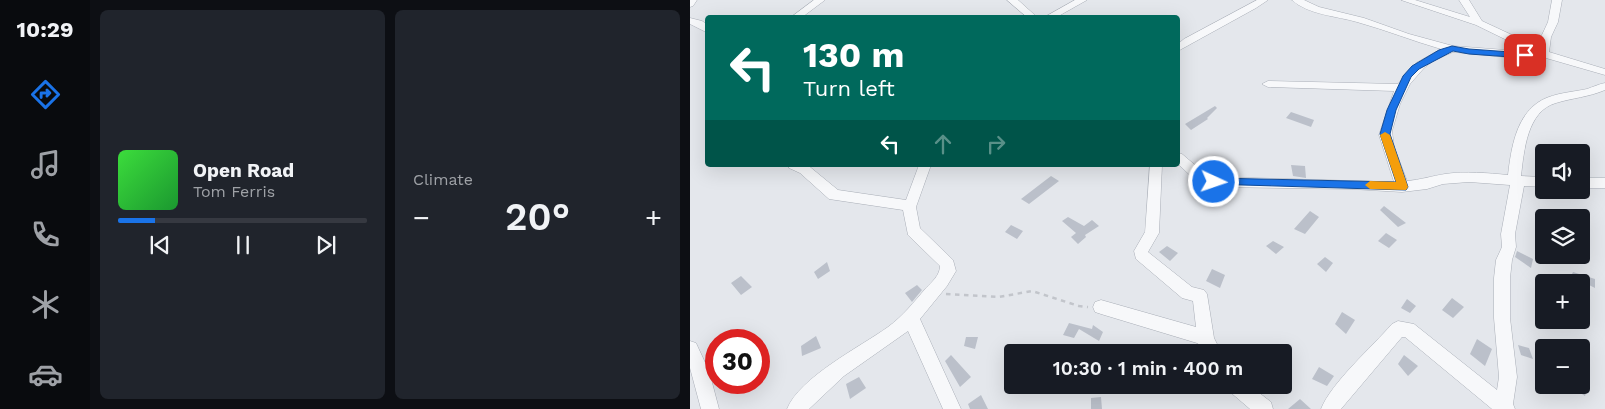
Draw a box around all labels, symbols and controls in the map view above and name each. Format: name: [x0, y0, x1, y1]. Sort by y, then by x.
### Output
text: 10:29: [17, 17, 73, 42]
text: 130 m: [803, 34, 904, 76]
pin: [1504, 34, 1546, 76]
icon: left: [720, 35, 785, 100]
icon: arrive: [1511, 41, 1539, 69]
text: Turn left: [803, 76, 895, 101]
icon: directions: [28, 77, 63, 112]
icon: left: [876, 130, 904, 158]
icon: ahead: [929, 130, 957, 158]
icon: right: [982, 130, 1010, 158]
map controls: [1535, 144, 1590, 394]
button: sound: [1535, 144, 1590, 199]
icon: music: [28, 147, 63, 182]
position arrow: [1187, 155, 1239, 207]
text: Open Road: [193, 159, 294, 182]
text: Climate: [413, 170, 473, 189]
text: Tom Ferris: [193, 182, 275, 201]
text: 20°: [505, 195, 570, 239]
text: −: [413, 201, 430, 234]
text: +: [645, 201, 662, 234]
button: layers: [1535, 209, 1590, 264]
icon: phone: [28, 217, 63, 252]
icon: previous: [146, 231, 174, 259]
icon: pause: [229, 231, 257, 259]
icon: next: [312, 231, 340, 259]
button: +: [1535, 274, 1590, 329]
icon: climate: [28, 287, 63, 322]
speed limit sign: 30: [705, 329, 770, 394]
button: −: [1535, 339, 1590, 394]
icon: car: [28, 357, 63, 392]
text: 10:30 · 1 min · 400 m: [1053, 357, 1243, 380]

